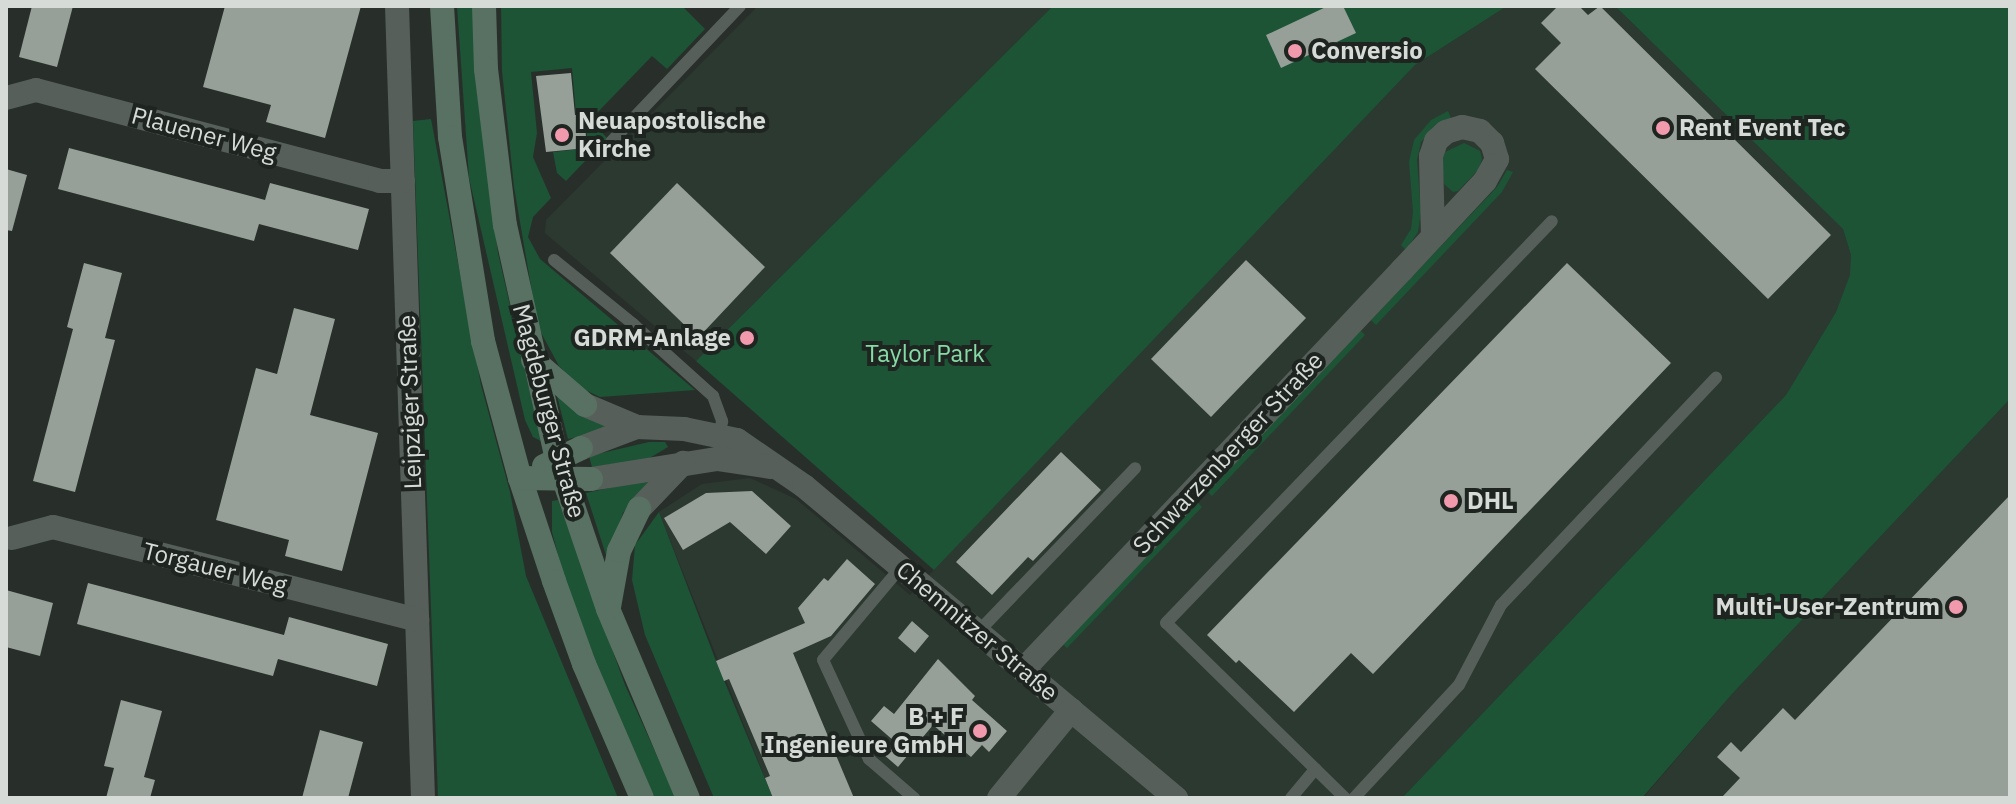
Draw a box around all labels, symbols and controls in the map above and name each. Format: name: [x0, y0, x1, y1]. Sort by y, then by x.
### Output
place label: Conversio: [1311, 37, 1423, 65]
marker: Conversio: [1286, 42, 1304, 60]
street label: Plauener Weg: [128, 101, 280, 167]
place label: Neuapostolische Kirche: [578, 107, 766, 163]
place label: Rent Event Tec: [1679, 114, 1846, 142]
marker: Rent Event Tec: [1654, 119, 1672, 137]
marker: Neuapostolische Kirche: [553, 126, 571, 144]
street label: Magdeburger Straße: [507, 301, 591, 521]
street label: Leipziger Straße: [393, 314, 427, 490]
place label: GDRM-Anlage: [574, 324, 731, 352]
marker: GDRM-Anlage: [738, 329, 756, 347]
park label: Taylor Park: [865, 340, 985, 368]
street label: Schwarzenberger Straße: [1127, 346, 1329, 560]
place label: DHL: [1467, 487, 1514, 515]
marker: DHL: [1442, 492, 1460, 510]
street label: Torgauer Weg: [140, 536, 290, 600]
street label: Chemnitzer Straße: [890, 555, 1064, 707]
place label: Multi-User-Zentrum: [1715, 593, 1940, 621]
marker: Multi-User-Zentrum: [1947, 598, 1965, 616]
place label: B + F Ingenieure GmbH: [764, 703, 964, 759]
marker: B + F Ingenieure GmbH: [971, 722, 989, 740]

